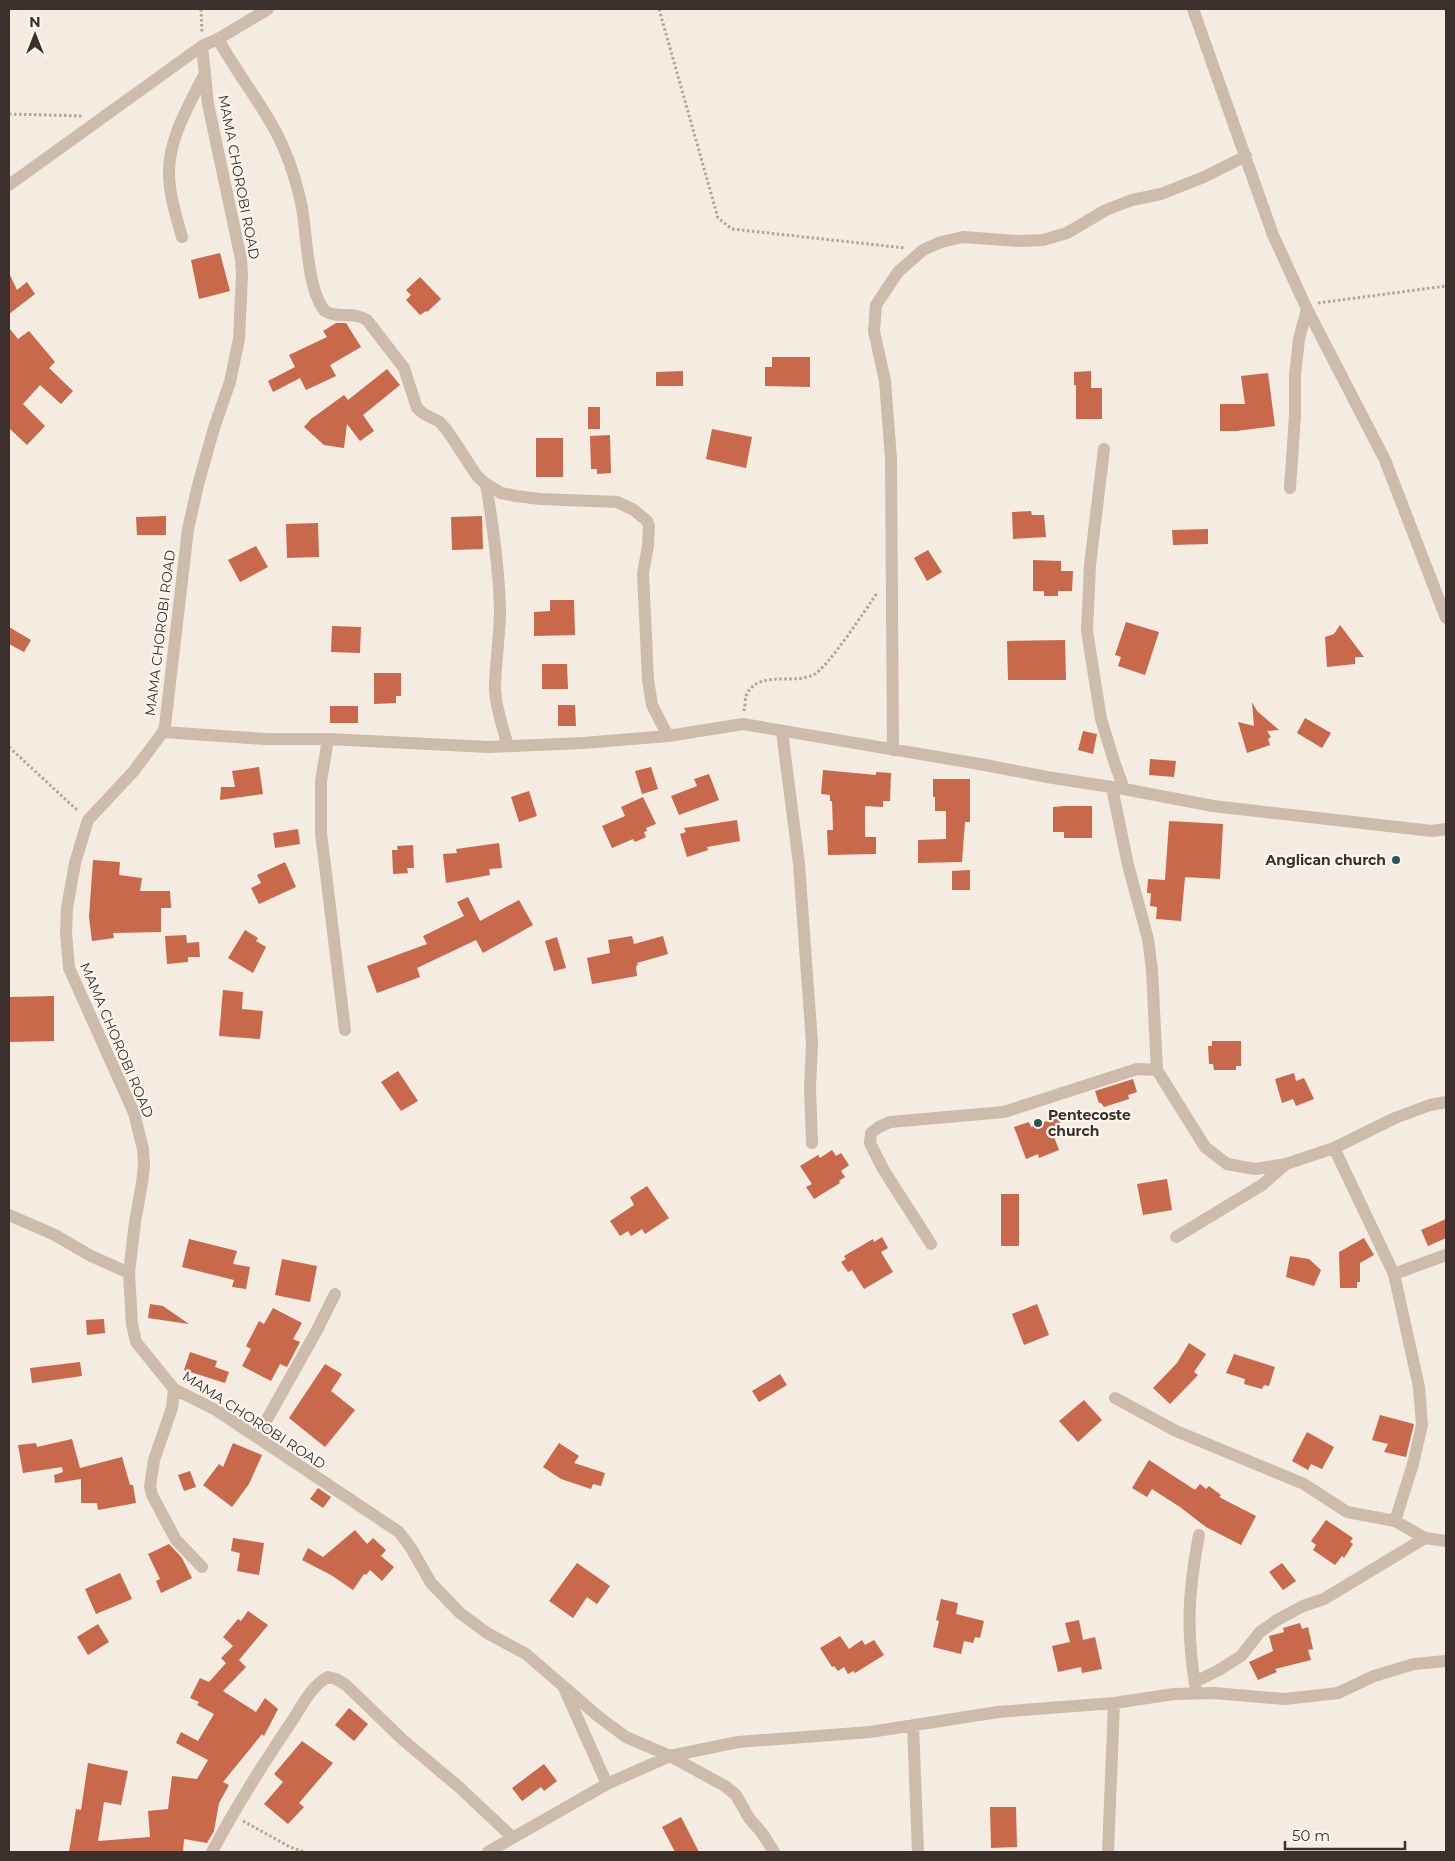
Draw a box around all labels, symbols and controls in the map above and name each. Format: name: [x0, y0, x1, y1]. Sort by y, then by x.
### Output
north arrow: [10, 10, 60, 60]
text: N: [29, 13, 41, 31]
street label: MAMA CHOROBI ROAD: [214, 93, 264, 261]
street label: MAMA CHOROBI ROAD: [141, 549, 179, 717]
place label: Anglican church: [1264, 851, 1386, 869]
marker: Anglican church: [1390, 854, 1402, 866]
street label: MAMA CHOROBI ROAD: [76, 960, 158, 1120]
place label: Pentecoste church: [1048, 1106, 1131, 1140]
marker: Pentecoste church: [1032, 1117, 1044, 1129]
street label: MAMA CHOROBI ROAD: [179, 1367, 329, 1473]
scale bar: [1285, 1818, 1405, 1850]
text: 50 m: [1292, 1826, 1330, 1845]

